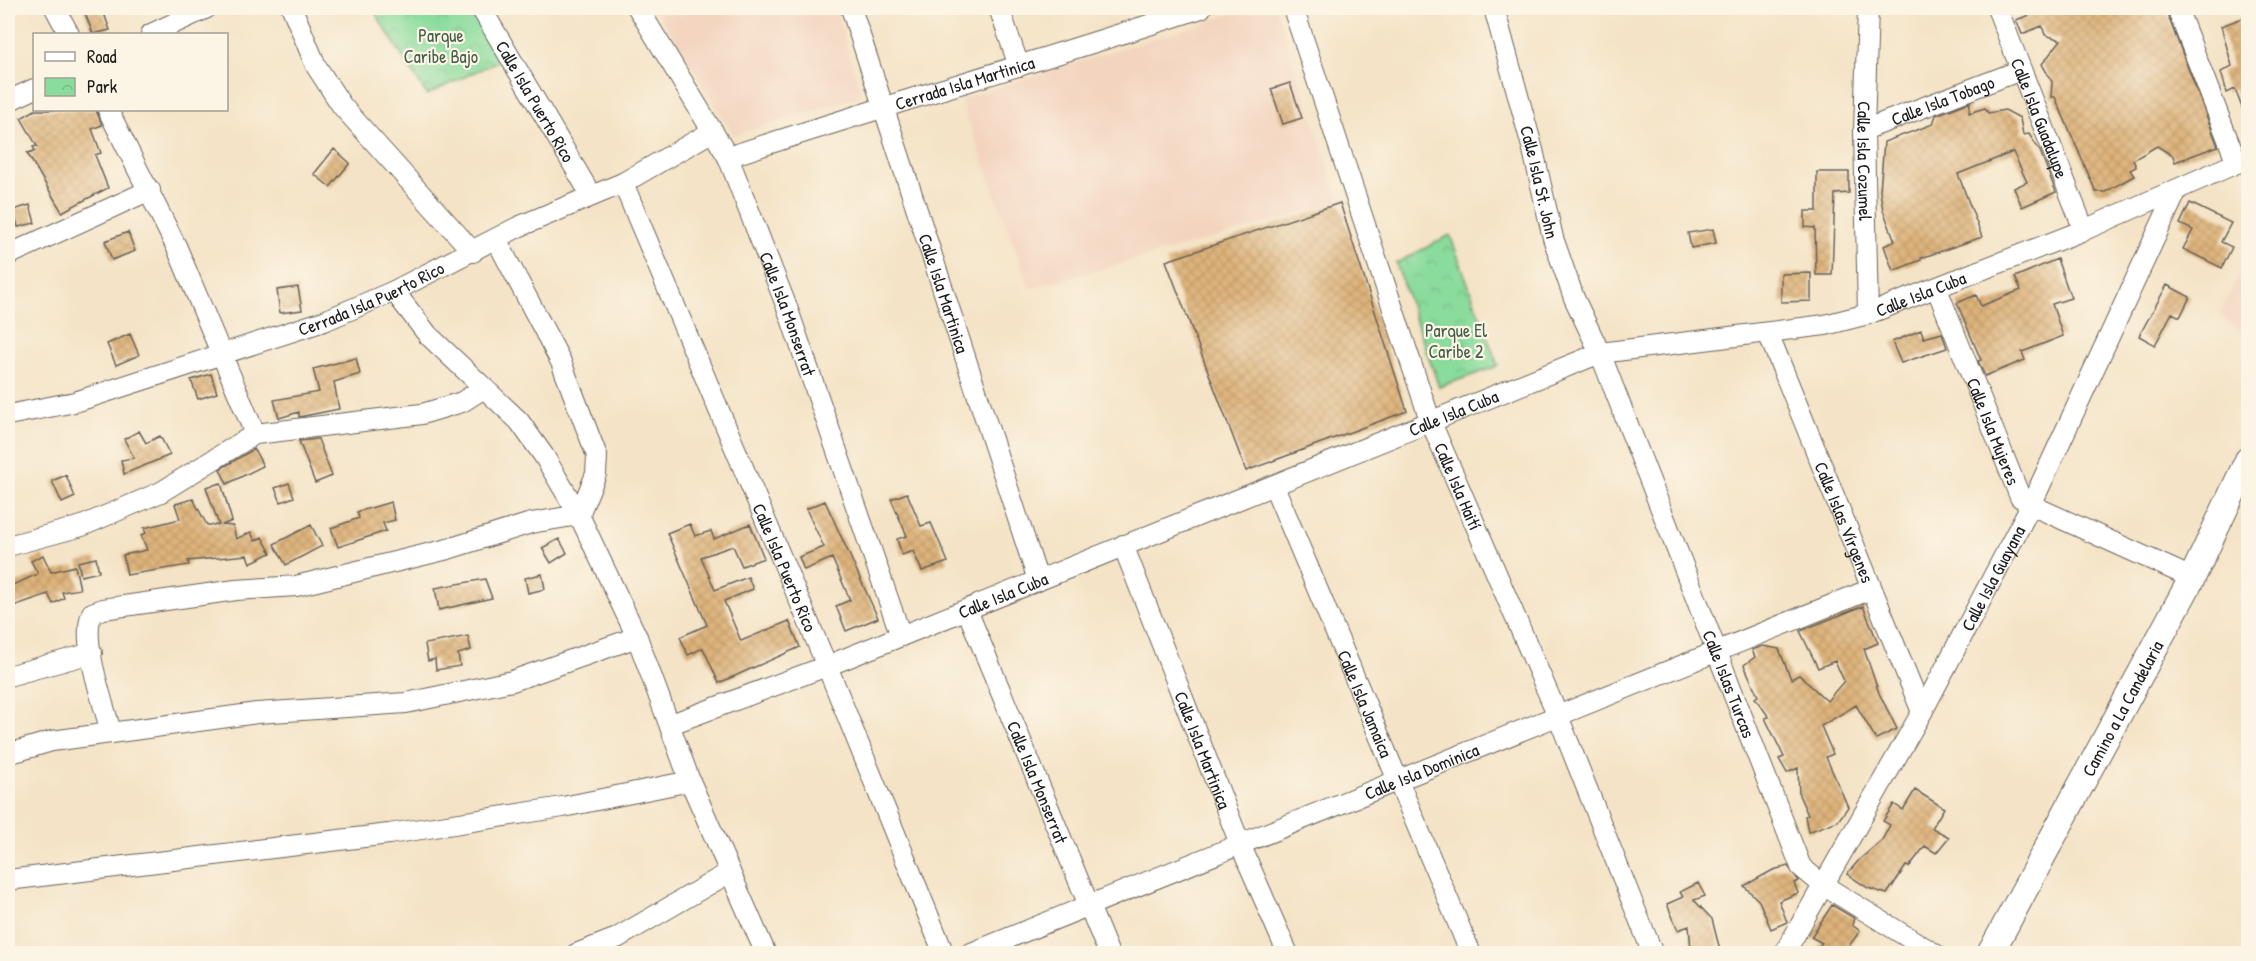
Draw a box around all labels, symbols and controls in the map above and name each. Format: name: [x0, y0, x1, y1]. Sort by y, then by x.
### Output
park label: Parque Caribe Bajo: [404, 23, 478, 69]
legend: [33, 33, 228, 111]
street label: Calle Isla Puerto Rico: [490, 36, 581, 167]
text: Road: [87, 44, 117, 69]
street label: Cerrada Isla Martinica: [892, 49, 1037, 116]
street label: Calle Isla Guadalupe: [2005, 54, 2075, 182]
street label: Calle Isla Tobago: [1887, 69, 1998, 131]
text: Park: [87, 74, 118, 99]
street label: Calle Isla Cozumel: [1851, 101, 1878, 221]
street label: Calle Isla St. John: [1514, 123, 1565, 241]
street label: Calle Isla Martinica: [913, 230, 975, 356]
street label: Calle Isla Monserrat: [754, 248, 823, 380]
street label: Cerrada Isla Puerto Rico: [295, 255, 448, 341]
street label: Calle Isla Cuba: [1872, 265, 1969, 322]
park label: Parque El Caribe 2: [1425, 318, 1487, 364]
street label: Calle Isla Mujeres: [1961, 374, 2026, 489]
street label: Calle Isla Cuba: [1405, 383, 1502, 442]
street label: Calle Isla Haití: [1429, 438, 1488, 534]
street label: Calle Islas Vírgenes: [1809, 458, 1881, 586]
street label: Calle Isla Puerto Rico: [747, 499, 823, 635]
street label: Calle Isla Guayana: [1954, 521, 2031, 635]
street label: Calle Isla Cuba: [954, 565, 1051, 624]
street label: Calle Islas Turcas: [1697, 626, 1762, 741]
street label: Camino a La Candelaria: [2075, 636, 2169, 781]
street label: Calle Isla Jamaica: [1332, 646, 1399, 761]
street label: Calle Isla Martinica: [1169, 687, 1237, 812]
street label: Calle Isla Monserrat: [1002, 717, 1075, 848]
street label: Calle Isla Dominica: [1360, 737, 1482, 805]

